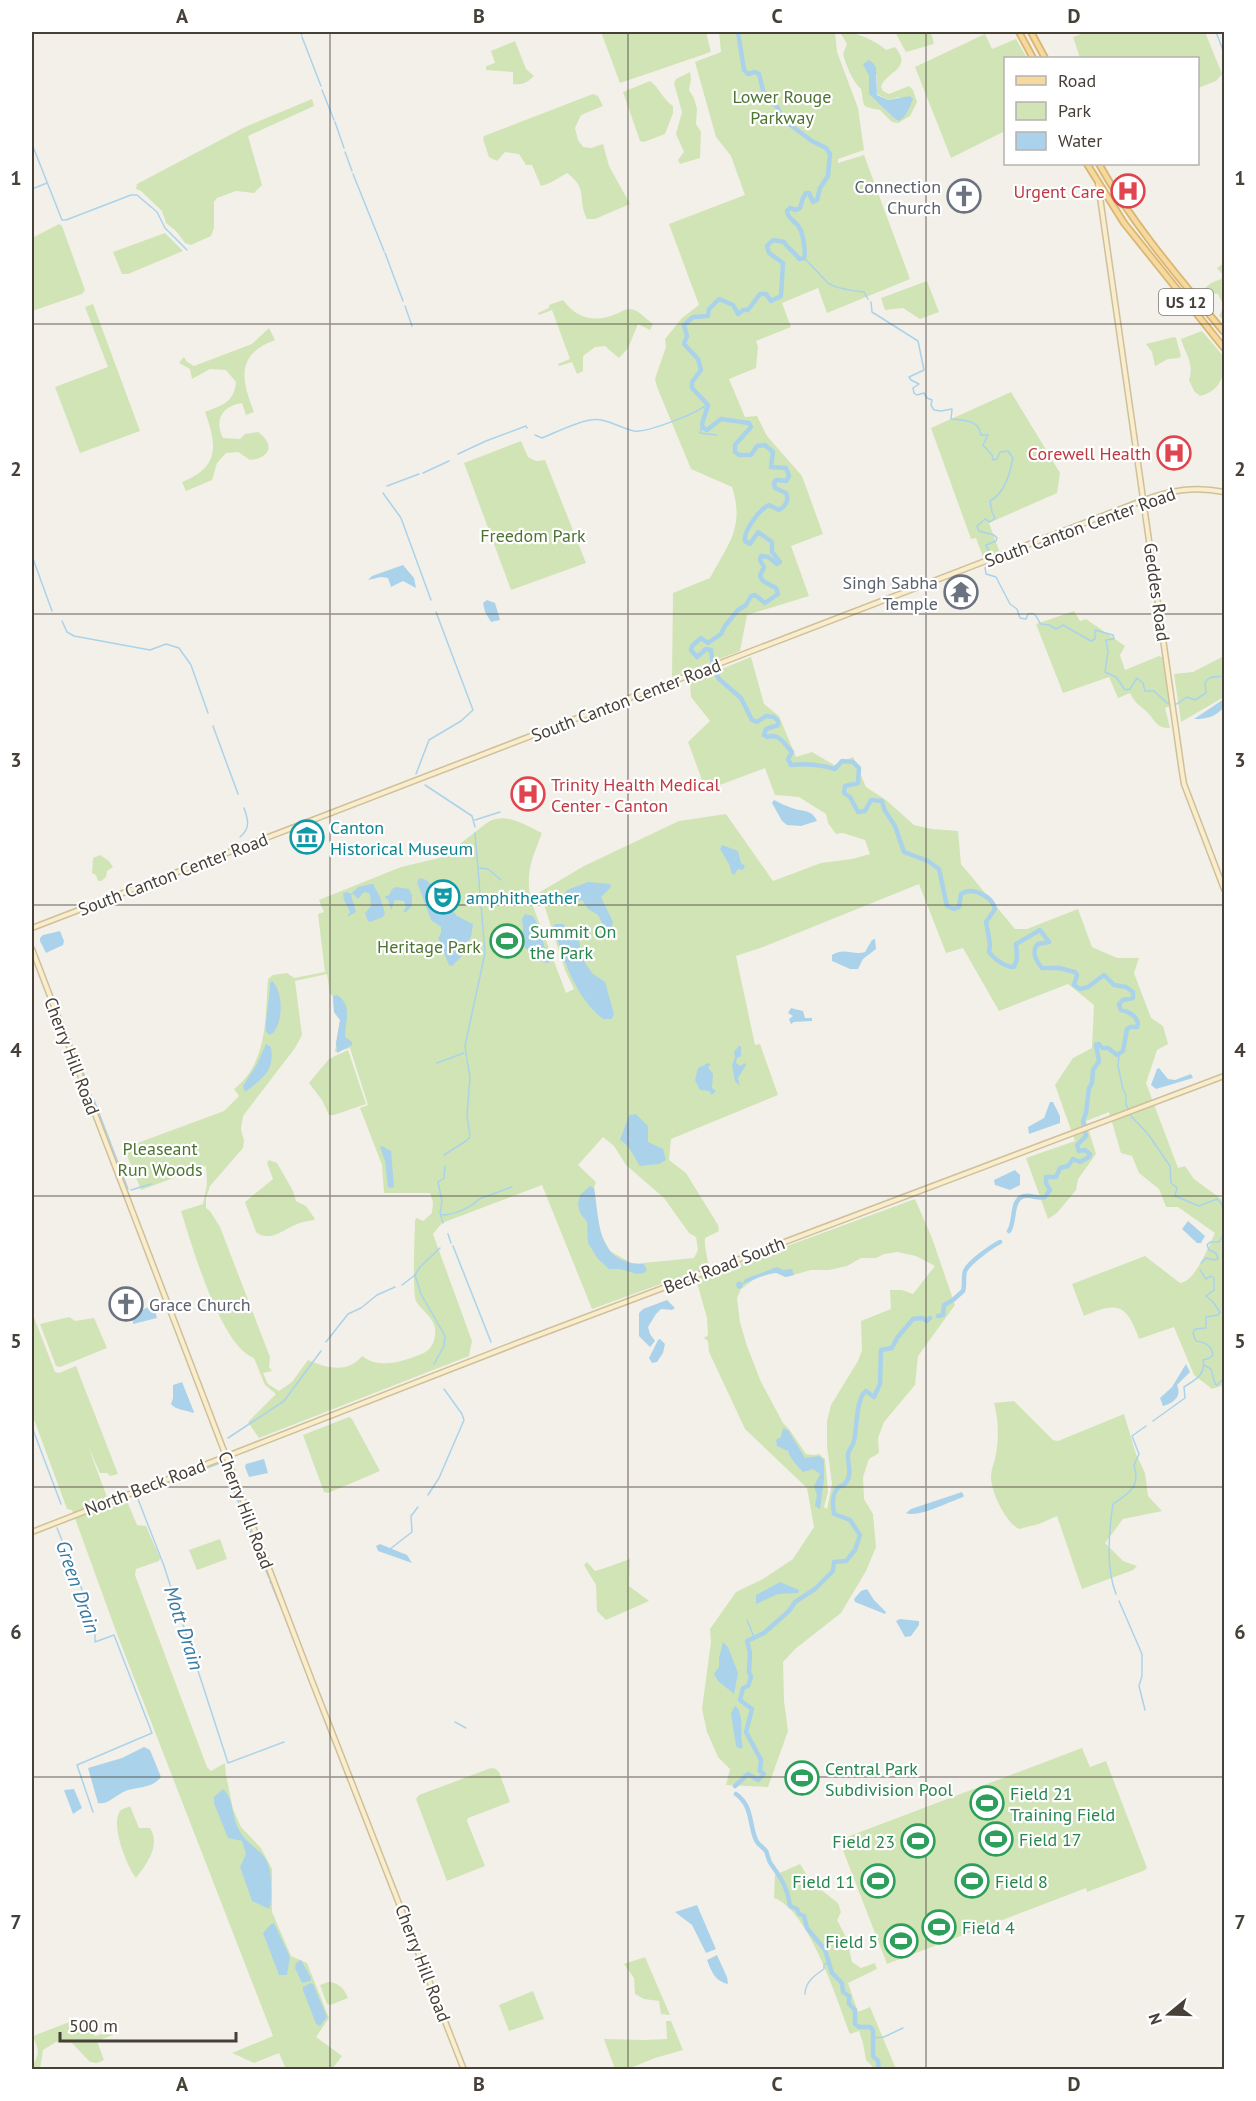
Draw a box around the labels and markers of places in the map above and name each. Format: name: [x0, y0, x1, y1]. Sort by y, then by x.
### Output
hospital icon: Urgent Care: [1110, 173, 1146, 209]
place label: Connection Church: [855, 175, 941, 219]
church icon: Connection Church: [946, 178, 982, 214]
place label: Urgent Care: [1013, 180, 1105, 203]
hospital icon: Corewell Health: [1156, 435, 1192, 471]
place label: Corewell Health: [1028, 442, 1151, 465]
place label: Singh Sabha Temple: [842, 571, 938, 615]
temple icon: Singh Sabha Temple: [943, 574, 979, 610]
place label: Trinity Health Medical Center - Canton: [551, 773, 720, 817]
hospital icon: Trinity Health Medical Center - Canton: [510, 776, 546, 812]
place label: Canton Historical Museum: [330, 816, 473, 860]
museum icon: Canton Historical Museum: [289, 819, 325, 855]
theatre icon: amphitheather: [425, 879, 461, 915]
place label: amphitheather: [466, 886, 579, 909]
place label: Summit On the Park: [530, 920, 616, 964]
sports icon: Summit On the Park: [489, 923, 525, 959]
church icon: Grace Church: [108, 1286, 144, 1322]
place label: Grace Church: [149, 1293, 251, 1316]
place label: Central Park Subdivision Pool: [825, 1757, 953, 1801]
sports icon: Central Park Subdivision Pool: [784, 1760, 820, 1796]
place label: Field 21 Training Field: [1010, 1782, 1115, 1826]
sports icon: Field 21 Training Field: [969, 1785, 1005, 1821]
sports icon: Field 17: [978, 1821, 1014, 1857]
sports icon: Field 23: [900, 1823, 936, 1859]
place label: Field 17: [1019, 1828, 1082, 1851]
place label: Field 23: [832, 1830, 895, 1853]
sports icon: Field 11: [860, 1863, 896, 1899]
sports icon: Field 8: [954, 1863, 990, 1899]
place label: Field 11: [792, 1870, 855, 1893]
place label: Field 8: [995, 1870, 1048, 1893]
sports icon: Field 4: [921, 1909, 957, 1945]
place label: Field 4: [962, 1916, 1015, 1939]
sports icon: Field 5: [883, 1923, 919, 1959]
place label: Field 5: [825, 1930, 878, 1953]

